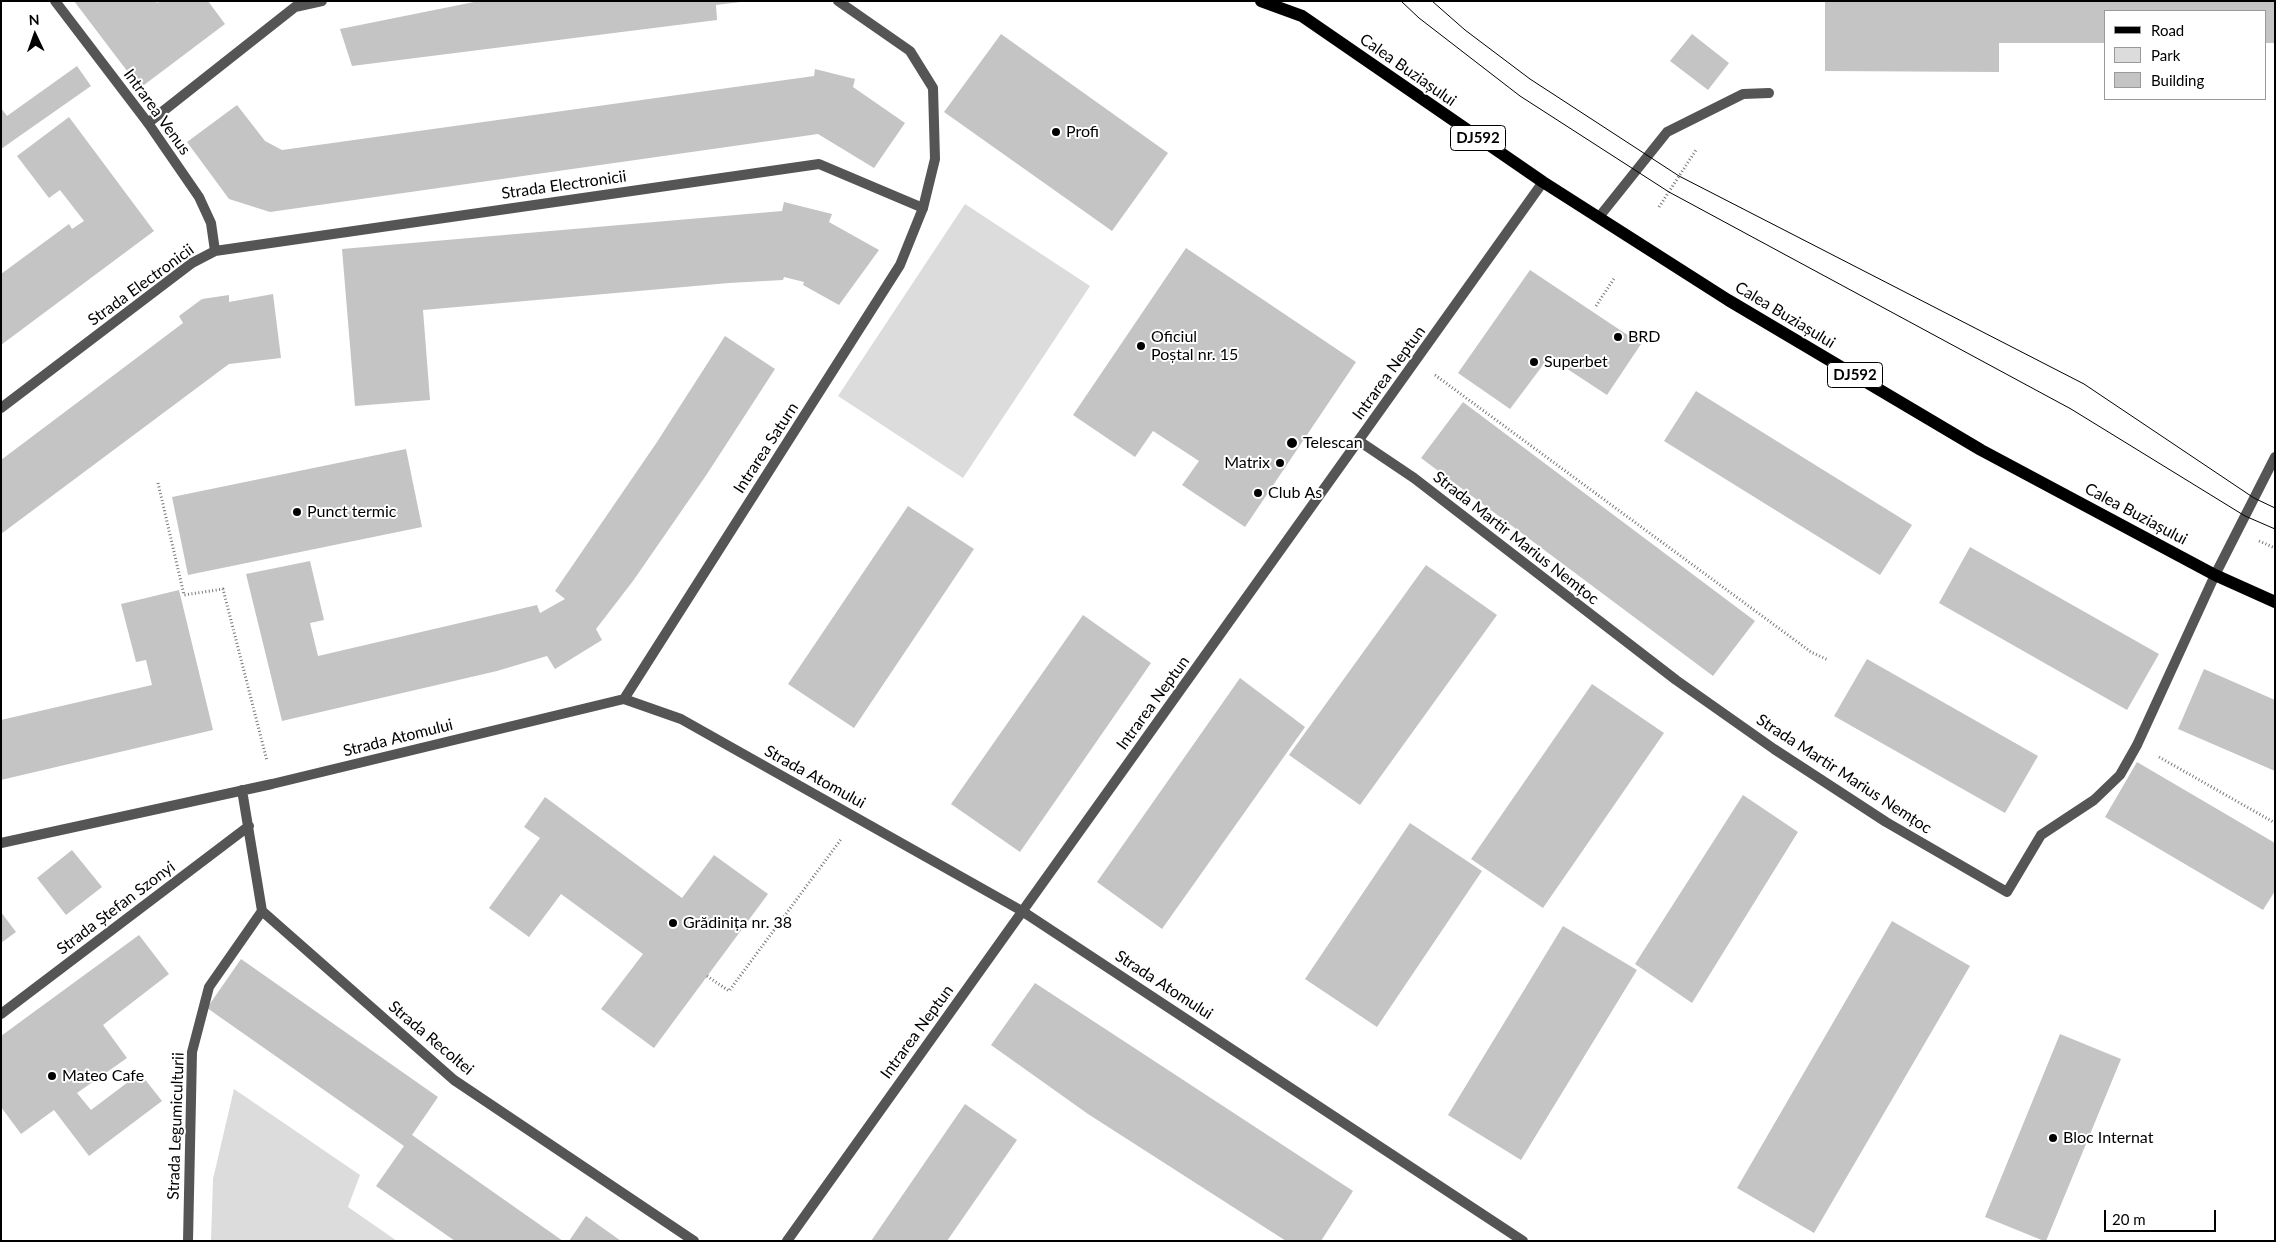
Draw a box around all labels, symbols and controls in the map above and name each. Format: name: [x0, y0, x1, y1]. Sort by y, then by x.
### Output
north arrow: [10, 10, 60, 60]
legend: [2104, 10, 2266, 100]
text: N: [28, 11, 40, 28]
text: Road: [2151, 21, 2184, 39]
street label: Calea Buziașului: [1356, 30, 1460, 110]
text: Park: [2151, 46, 2180, 64]
street label: Intrarea Venus: [119, 65, 195, 159]
text: Building: [2151, 71, 2204, 89]
place label: Profi: [1066, 122, 1099, 142]
marker: Profi: [1050, 126, 1062, 138]
road number: DJ592: [1450, 126, 1506, 150]
street label: Strada Electronicii: [500, 167, 628, 203]
street label: Strada Electronicii: [84, 240, 198, 330]
street label: Calea Buziașului: [1731, 278, 1839, 352]
street label: Intrarea Neptun: [1348, 322, 1430, 424]
place label: Oficiul Poștal nr. 15: [1151, 327, 1238, 365]
place label: BRD: [1628, 327, 1661, 347]
marker: BRD: [1612, 331, 1624, 343]
marker: Oficiul Poștal nr. 15: [1135, 340, 1147, 352]
place label: Superbet: [1544, 352, 1608, 372]
marker: Superbet: [1528, 356, 1540, 368]
road number: DJ592: [1828, 362, 1882, 388]
street label: Intrarea Saturn: [730, 399, 802, 497]
place label: Telescan: [1303, 433, 1363, 453]
marker: Telescan: [1285, 436, 1299, 450]
place label: Matrix: [1224, 453, 1270, 473]
marker: Matrix: [1274, 457, 1286, 469]
street label: Strada Martir Marius Nemțoc: [1429, 467, 1603, 609]
street label: Calea Buziașului: [2081, 479, 2191, 549]
place label: Club As: [1268, 483, 1322, 503]
marker: Club As: [1252, 487, 1264, 499]
place label: Punct termic: [307, 502, 396, 522]
marker: Punct termic: [291, 506, 303, 518]
street label: Intrarea Neptun: [1112, 652, 1194, 754]
street label: Strada Martir Marius Nemțoc: [1753, 710, 1935, 838]
street label: Strada Atomului: [341, 715, 455, 761]
street label: Strada Atomului: [761, 741, 869, 813]
street label: Strada Ștefan Szonyi: [53, 857, 179, 959]
place label: Grădinița nr. 38: [683, 913, 792, 933]
marker: Grădinița nr. 38: [667, 917, 679, 929]
street label: Strada Atomului: [1112, 946, 1216, 1024]
street label: Intrarea Neptun: [876, 981, 958, 1083]
street label: Strada Recoltei: [385, 997, 477, 1079]
street label: Strada Legumiculturii: [164, 1052, 188, 1200]
place label: Mateo Cafe: [62, 1066, 144, 1086]
marker: Mateo Cafe: [46, 1070, 58, 1082]
place label: Bloc Internat: [2063, 1128, 2153, 1148]
marker: Bloc Internat: [2047, 1132, 2059, 1144]
scale bar: [2106, 1200, 2218, 1232]
text: 20 m: [2112, 1210, 2146, 1228]

